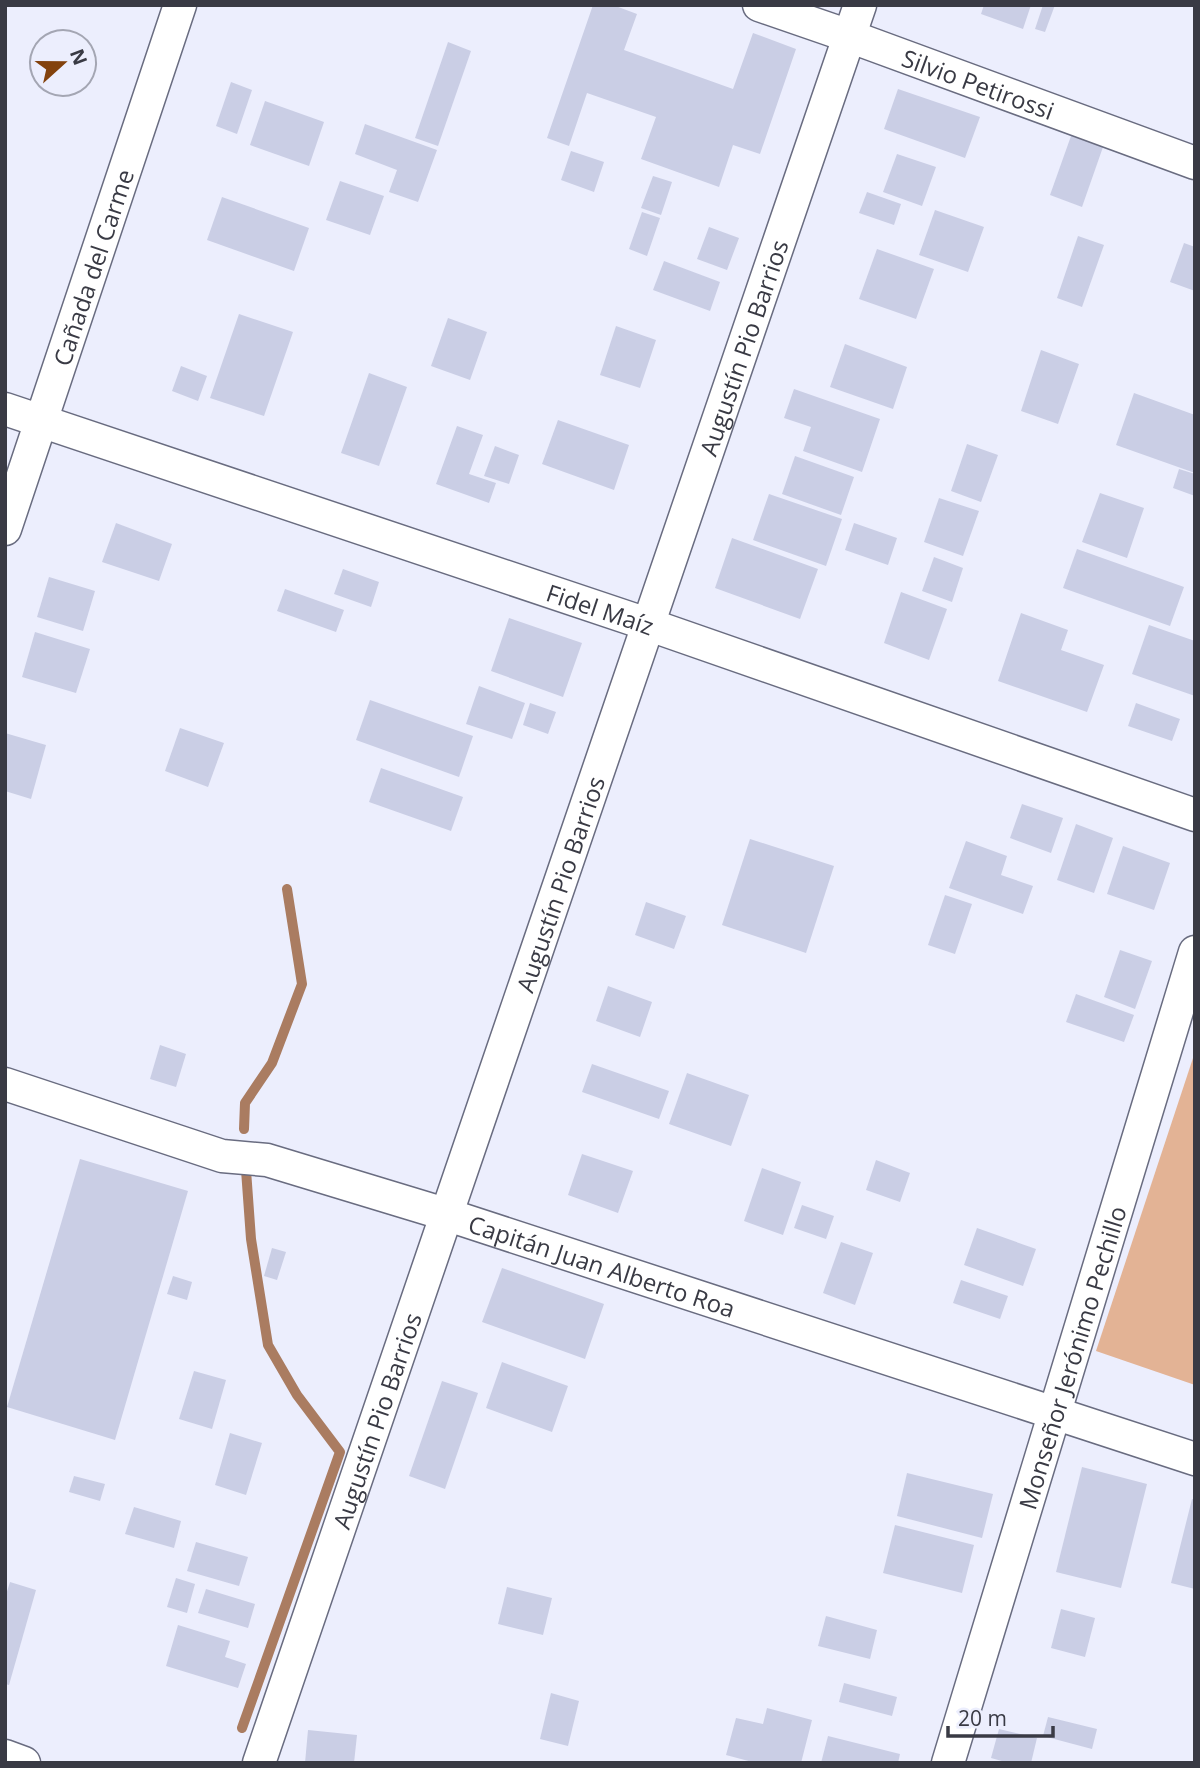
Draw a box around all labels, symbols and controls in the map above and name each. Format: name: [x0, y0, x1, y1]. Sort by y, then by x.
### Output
north arrow: [28, 28, 98, 98]
street label: Silvio Petirossi: [898, 40, 1059, 127]
text: N: [64, 45, 94, 69]
street label: Cañada del Carme: [44, 165, 141, 370]
street label: Augustín Pio Barrios: [691, 235, 795, 460]
street label: Fidel Maíz: [543, 575, 659, 642]
street label: Augustín Pio Barrios: [507, 772, 612, 996]
street label: Monseñor Jerónimo Pechillo: [1010, 1202, 1133, 1513]
street label: Capitán Juan Alberto Roa: [464, 1206, 740, 1324]
street label: Augustín Pio Barrios: [324, 1308, 428, 1533]
scale bar: [948, 1694, 1053, 1738]
text: 20 m: [958, 1704, 1007, 1732]

